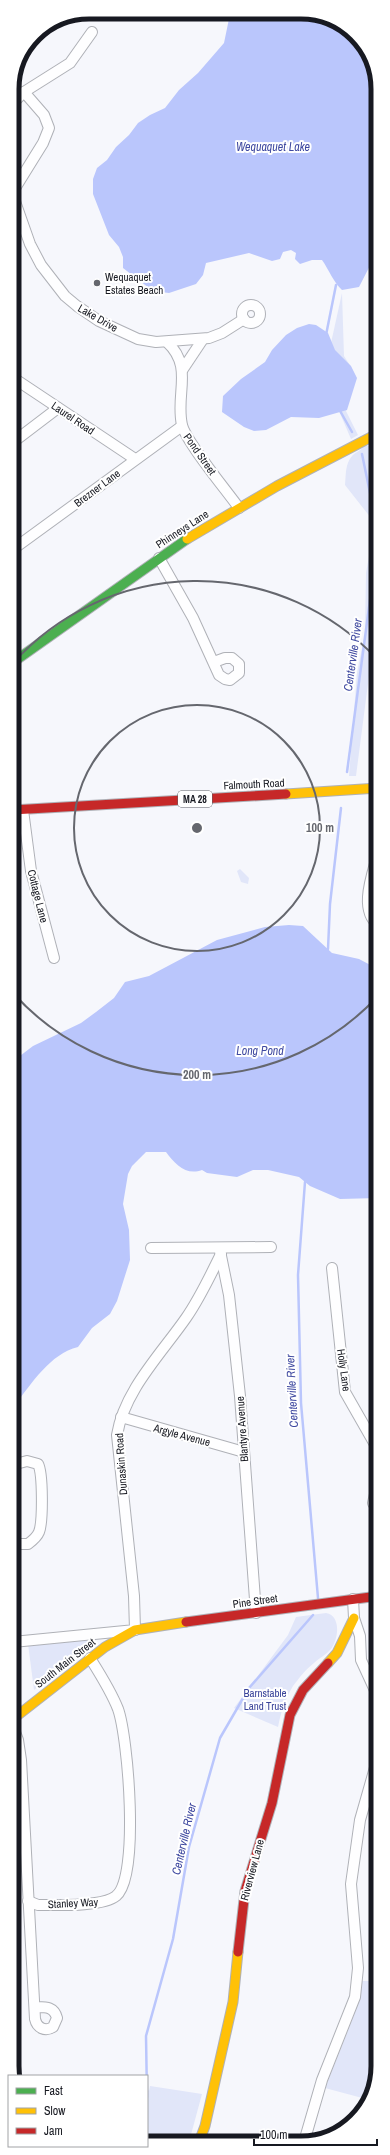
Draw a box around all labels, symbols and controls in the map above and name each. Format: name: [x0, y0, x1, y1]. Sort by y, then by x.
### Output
water label: Wequaquet Lake: [236, 139, 311, 155]
place label: Wequaquet Estates Beach: [105, 270, 163, 297]
marker: Wequaquet Estates Beach: [92, 278, 102, 288]
street label: Lake Drive: [76, 301, 120, 335]
street label: Laurel Road: [49, 398, 97, 438]
street label: Pond Street: [181, 430, 220, 478]
street label: Brezner Lane: [71, 466, 123, 510]
street label: Phinneys Lane: [153, 507, 211, 551]
water label: Centerville River: [340, 617, 366, 692]
street label: Falmouth Road: [223, 775, 285, 793]
road number: MA 28: [178, 791, 212, 807]
text: 100 m: [306, 820, 334, 836]
centre of rings: [190, 821, 204, 835]
street label: Cottage Lane: [25, 868, 51, 924]
water label: Long Pond: [236, 1043, 284, 1059]
text: 200 m: [183, 1067, 211, 1083]
street label: Holly Lane: [334, 1348, 354, 1392]
water label: Centerville River: [282, 1353, 302, 1428]
street label: Blantyre Avenue: [233, 1396, 251, 1462]
street label: Argyle Avenue: [151, 1420, 212, 1449]
street label: Dunaskin Road: [112, 1433, 130, 1495]
street label: Pine Street: [232, 1591, 279, 1611]
street label: South Main Street: [32, 1635, 98, 1691]
park label: Barnstable Land Trust: [243, 1686, 287, 1713]
water label: Centerville River: [168, 1801, 200, 1877]
street label: Riverview Lane: [237, 1838, 267, 1902]
street label: Stanley Way: [48, 1895, 99, 1911]
legend: [8, 2075, 148, 2147]
text: Fast: [44, 2083, 63, 2099]
text: Slow: [44, 2103, 66, 2119]
scale bar: [254, 2121, 377, 2147]
text: Jam: [44, 2123, 63, 2139]
text: 100 m: [260, 2127, 287, 2143]

